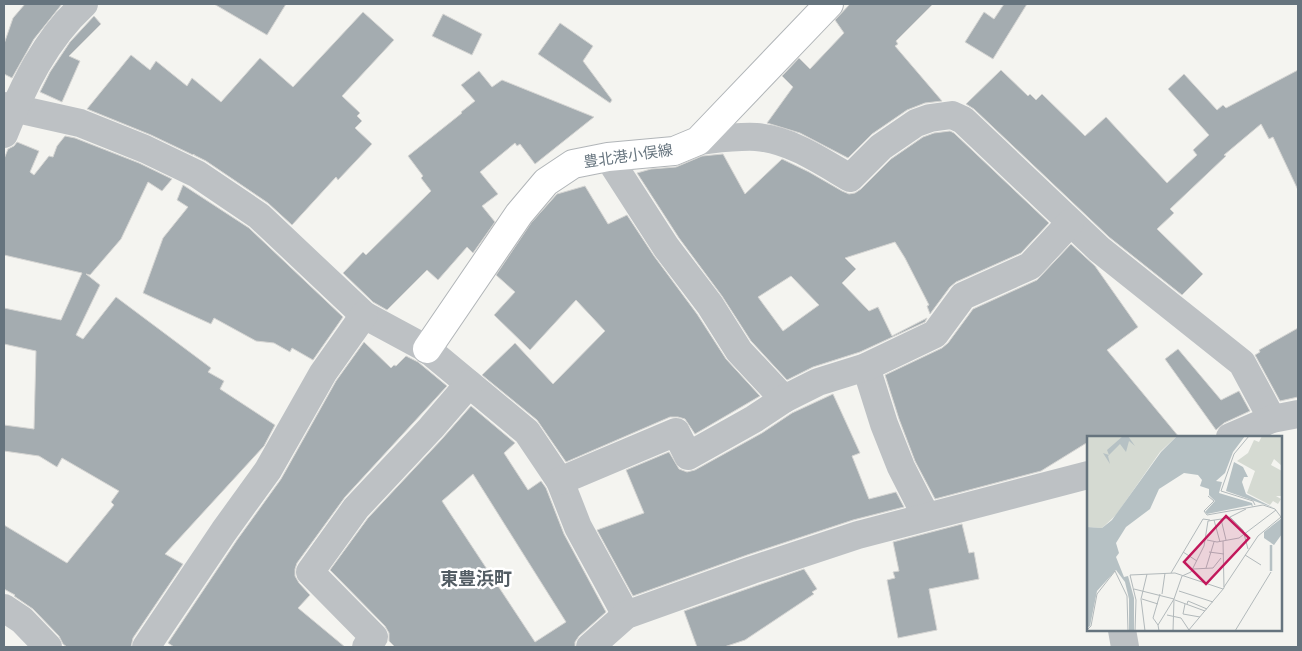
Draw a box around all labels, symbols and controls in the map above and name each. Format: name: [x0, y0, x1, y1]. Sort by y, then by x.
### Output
street label: 豊北港小俣線: [582, 141, 674, 171]
inset map: [1087, 436, 1282, 631]
district label: 東豊浜町: [440, 568, 512, 590]

